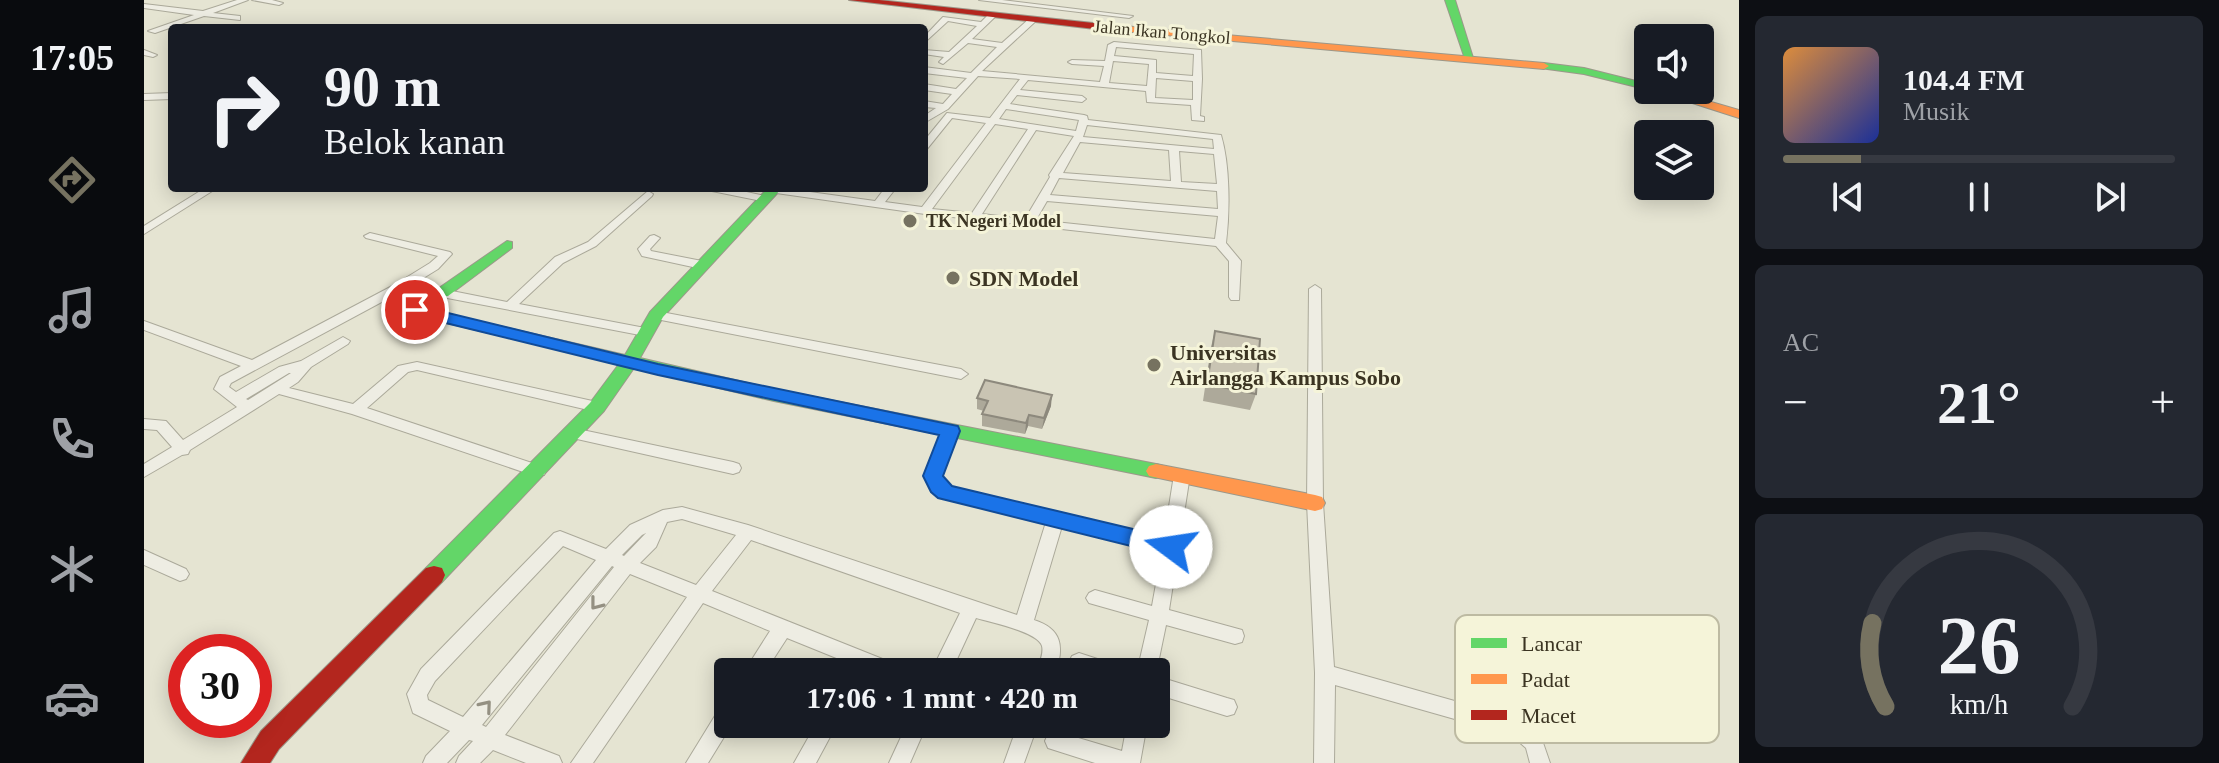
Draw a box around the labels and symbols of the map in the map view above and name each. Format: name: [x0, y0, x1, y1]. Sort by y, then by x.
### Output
street label: Jalan Ikan Tongkol: [1093, 16, 1231, 48]
place label: TK Negeri Model: [926, 211, 1061, 231]
marker: TK Negeri Model: [901, 212, 919, 230]
place label: SDN Model: [969, 266, 1078, 291]
marker: SDN Model: [944, 269, 962, 287]
pin: [381, 276, 449, 344]
place label: Universitas Airlangga Kampus Sobo: [1170, 340, 1401, 390]
marker: Universitas Airlangga Kampus Sobo: [1145, 356, 1163, 374]
position arrow: [1129, 505, 1213, 589]
one-way arrow: [592, 595, 606, 610]
legend: [1455, 615, 1719, 743]
text: Lancar: [1521, 631, 1583, 656]
speed limit sign: 30: [168, 634, 272, 738]
text: Padat: [1521, 667, 1570, 692]
one-way arrow: [476, 700, 491, 715]
text: Macet: [1521, 703, 1576, 728]

